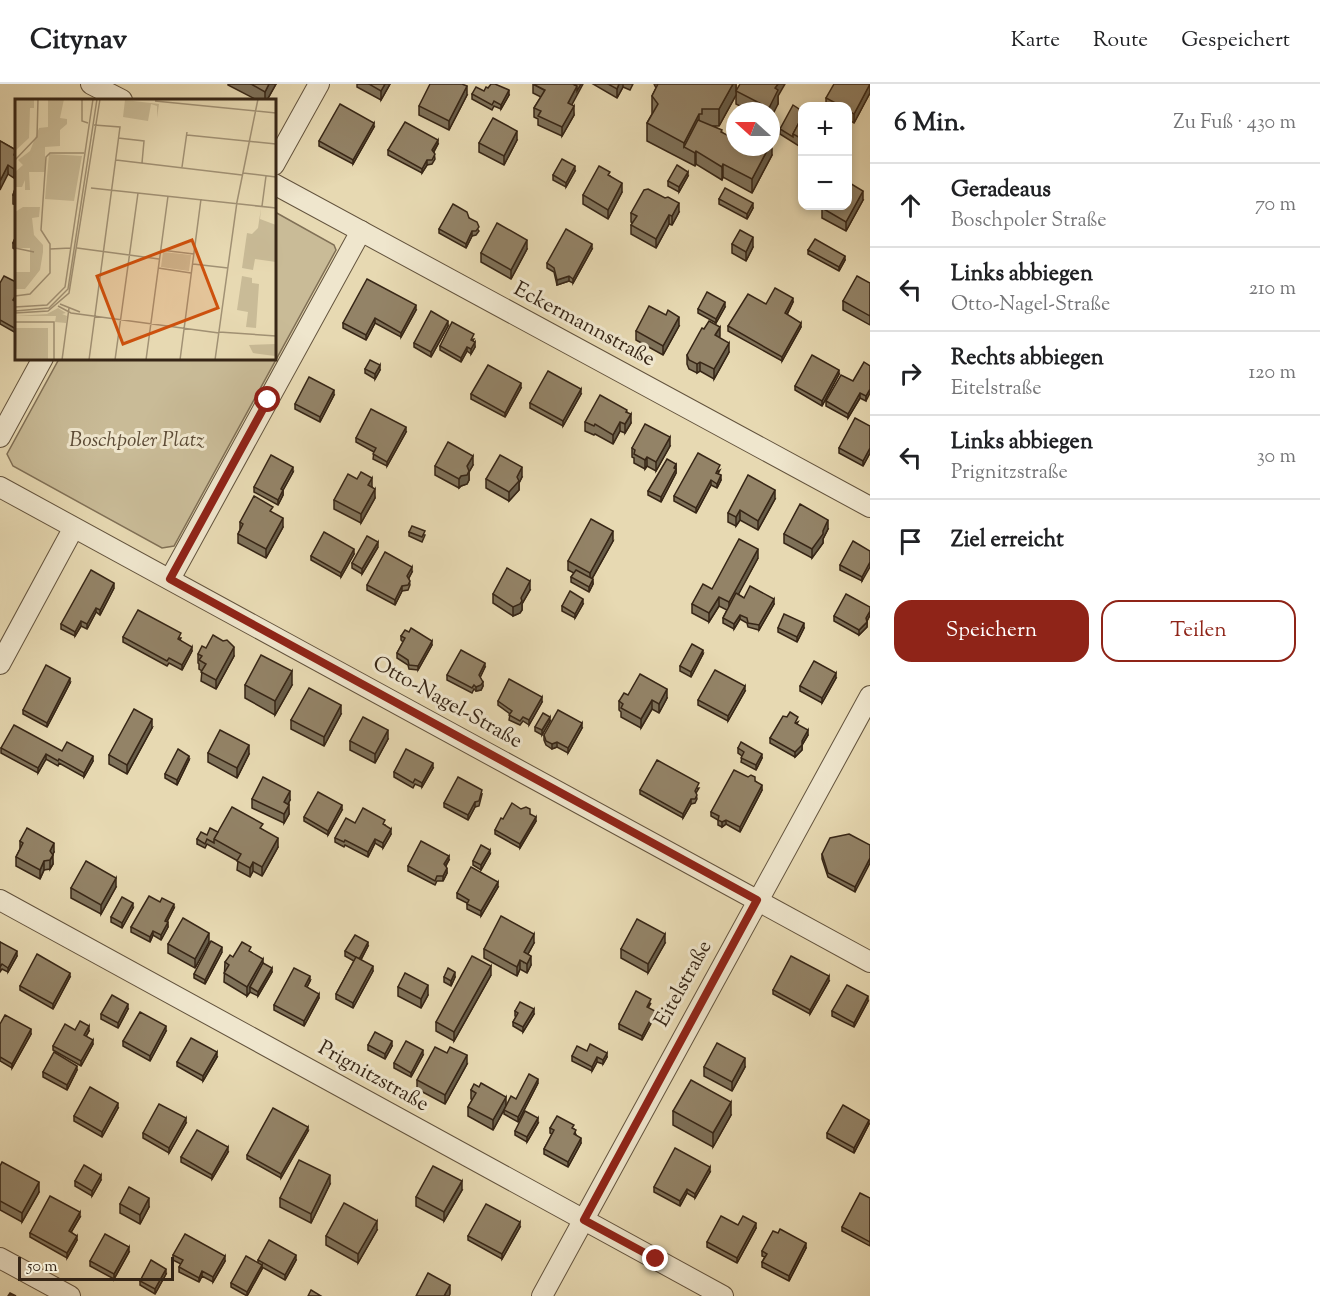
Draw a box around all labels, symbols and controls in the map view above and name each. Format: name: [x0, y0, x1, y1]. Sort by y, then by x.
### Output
text: Citynav: [30, 21, 127, 61]
text: Karte: [1011, 26, 1060, 56]
text: Route: [1093, 26, 1148, 56]
text: Gespeichert: [1181, 26, 1290, 56]
inset map: [15, 99, 276, 360]
north arrow: [726, 102, 780, 156]
map controls: [798, 102, 852, 210]
button: +: [798, 102, 852, 156]
text: 6 Min.: [894, 105, 966, 142]
text: Zu Fuß · 430 m: [1173, 109, 1296, 138]
button: −: [798, 156, 852, 210]
text: Geradeaus: [951, 175, 1051, 207]
icon: ahead: [894, 189, 927, 222]
text: 70 m: [1255, 191, 1296, 220]
text: Boschpoler Straße: [951, 207, 1107, 236]
text: Links abbiegen: [951, 259, 1093, 291]
icon: left: [894, 273, 927, 306]
street label: Eckermannstraße: [508, 275, 660, 375]
text: 210 m: [1249, 275, 1296, 304]
text: Otto-Nagel-Straße: [951, 291, 1110, 320]
text: Rechts abbiegen: [951, 343, 1104, 375]
icon: right: [894, 357, 927, 390]
text: 120 m: [1248, 359, 1296, 388]
text: Eitelstraße: [951, 375, 1042, 404]
route start: [254, 386, 280, 412]
park label: Boschpoler Platz: [69, 426, 205, 456]
text: Links abbiegen: [951, 427, 1093, 459]
icon: left: [894, 441, 927, 474]
text: 30 m: [1257, 443, 1296, 472]
text: Prignitzstraße: [951, 459, 1068, 488]
icon: arrive: [894, 525, 927, 558]
text: Ziel erreicht: [951, 525, 1064, 557]
button: Speichern: [894, 600, 1089, 662]
button: Teilen: [1101, 600, 1296, 662]
street label: Otto-Nagel-Straße: [367, 649, 527, 757]
street label: Eitelstraße: [648, 935, 720, 1033]
street label: Prignitzstraße: [312, 1034, 434, 1120]
route end: [642, 1245, 668, 1271]
scale bar: [18, 1254, 174, 1282]
text: 50 m: [27, 1256, 58, 1279]

